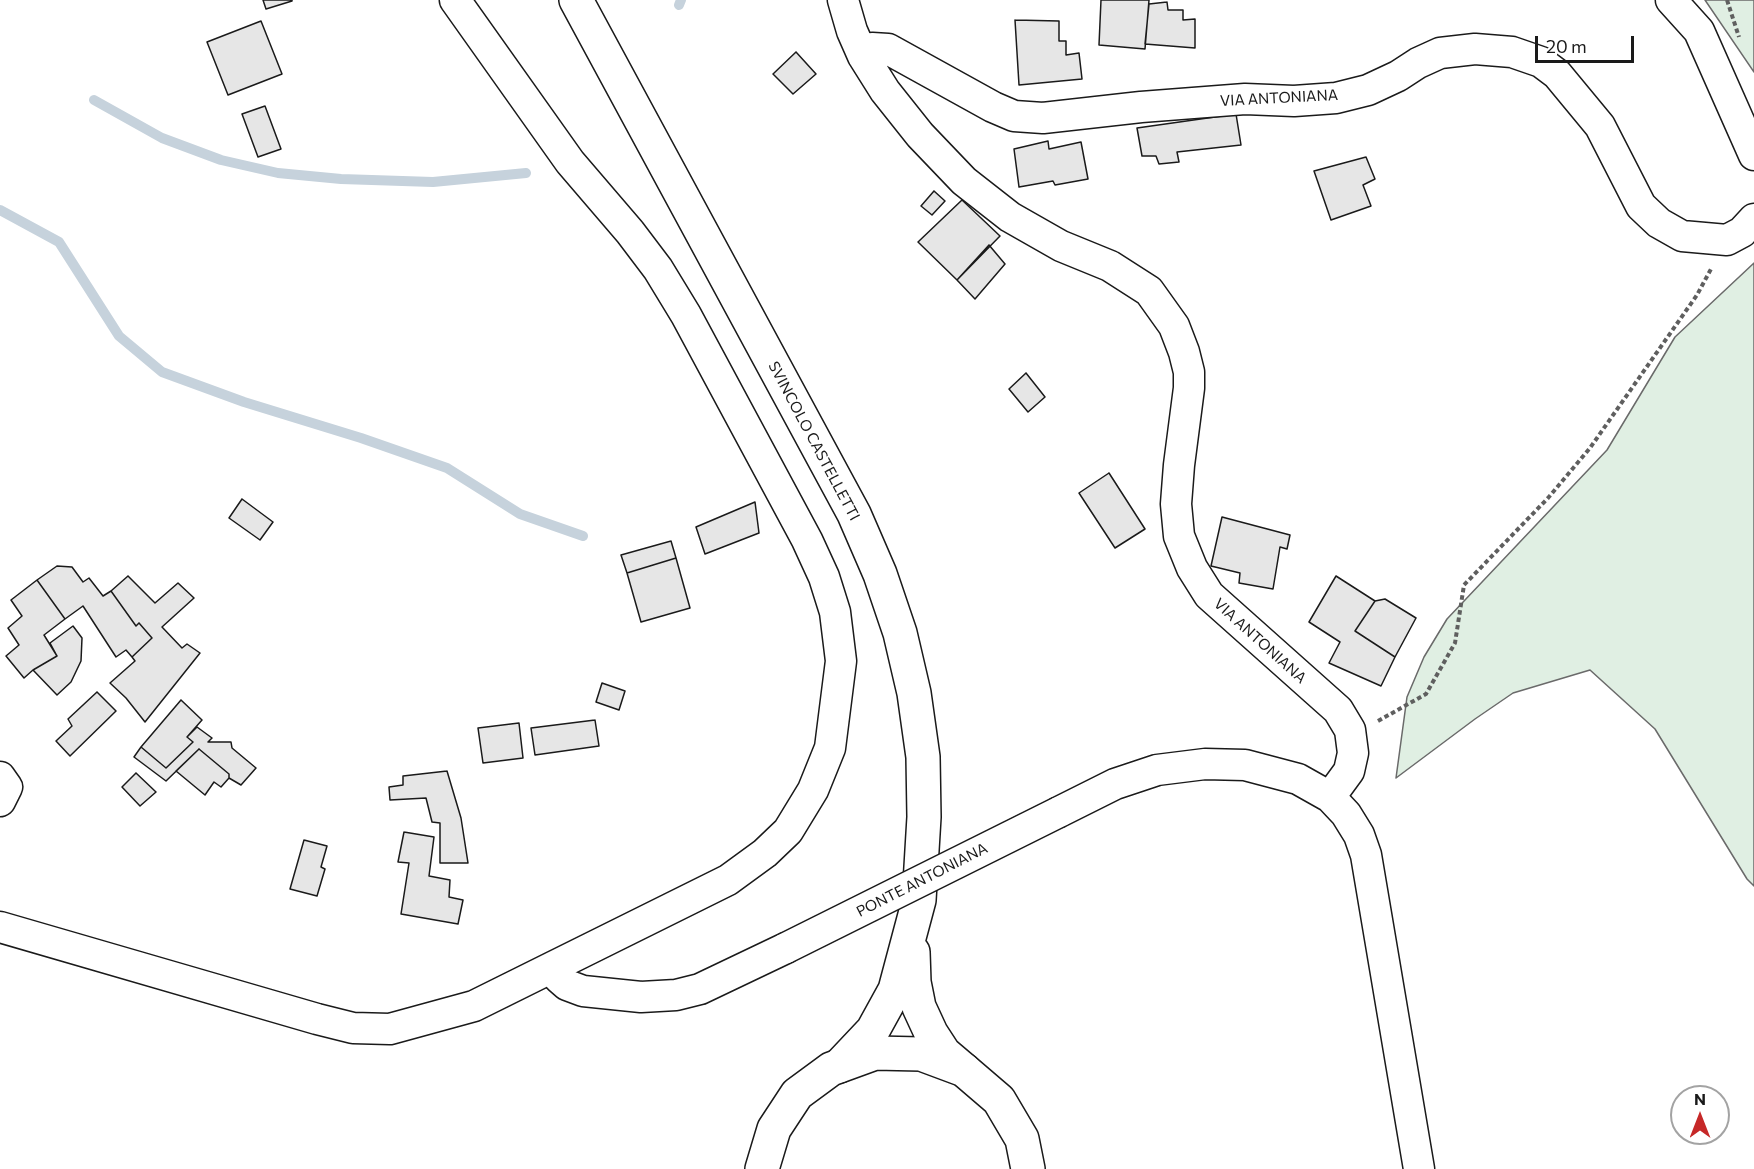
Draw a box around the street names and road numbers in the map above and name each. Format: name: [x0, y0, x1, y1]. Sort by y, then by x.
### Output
street label: VIA ANTONIANA: [1219, 86, 1339, 110]
street label: SVINCOLO CASTELLETTI: [764, 358, 864, 524]
street label: VIA ANTONIANA: [1210, 595, 1310, 687]
street label: PONTE ANTONIANA: [853, 839, 991, 921]

